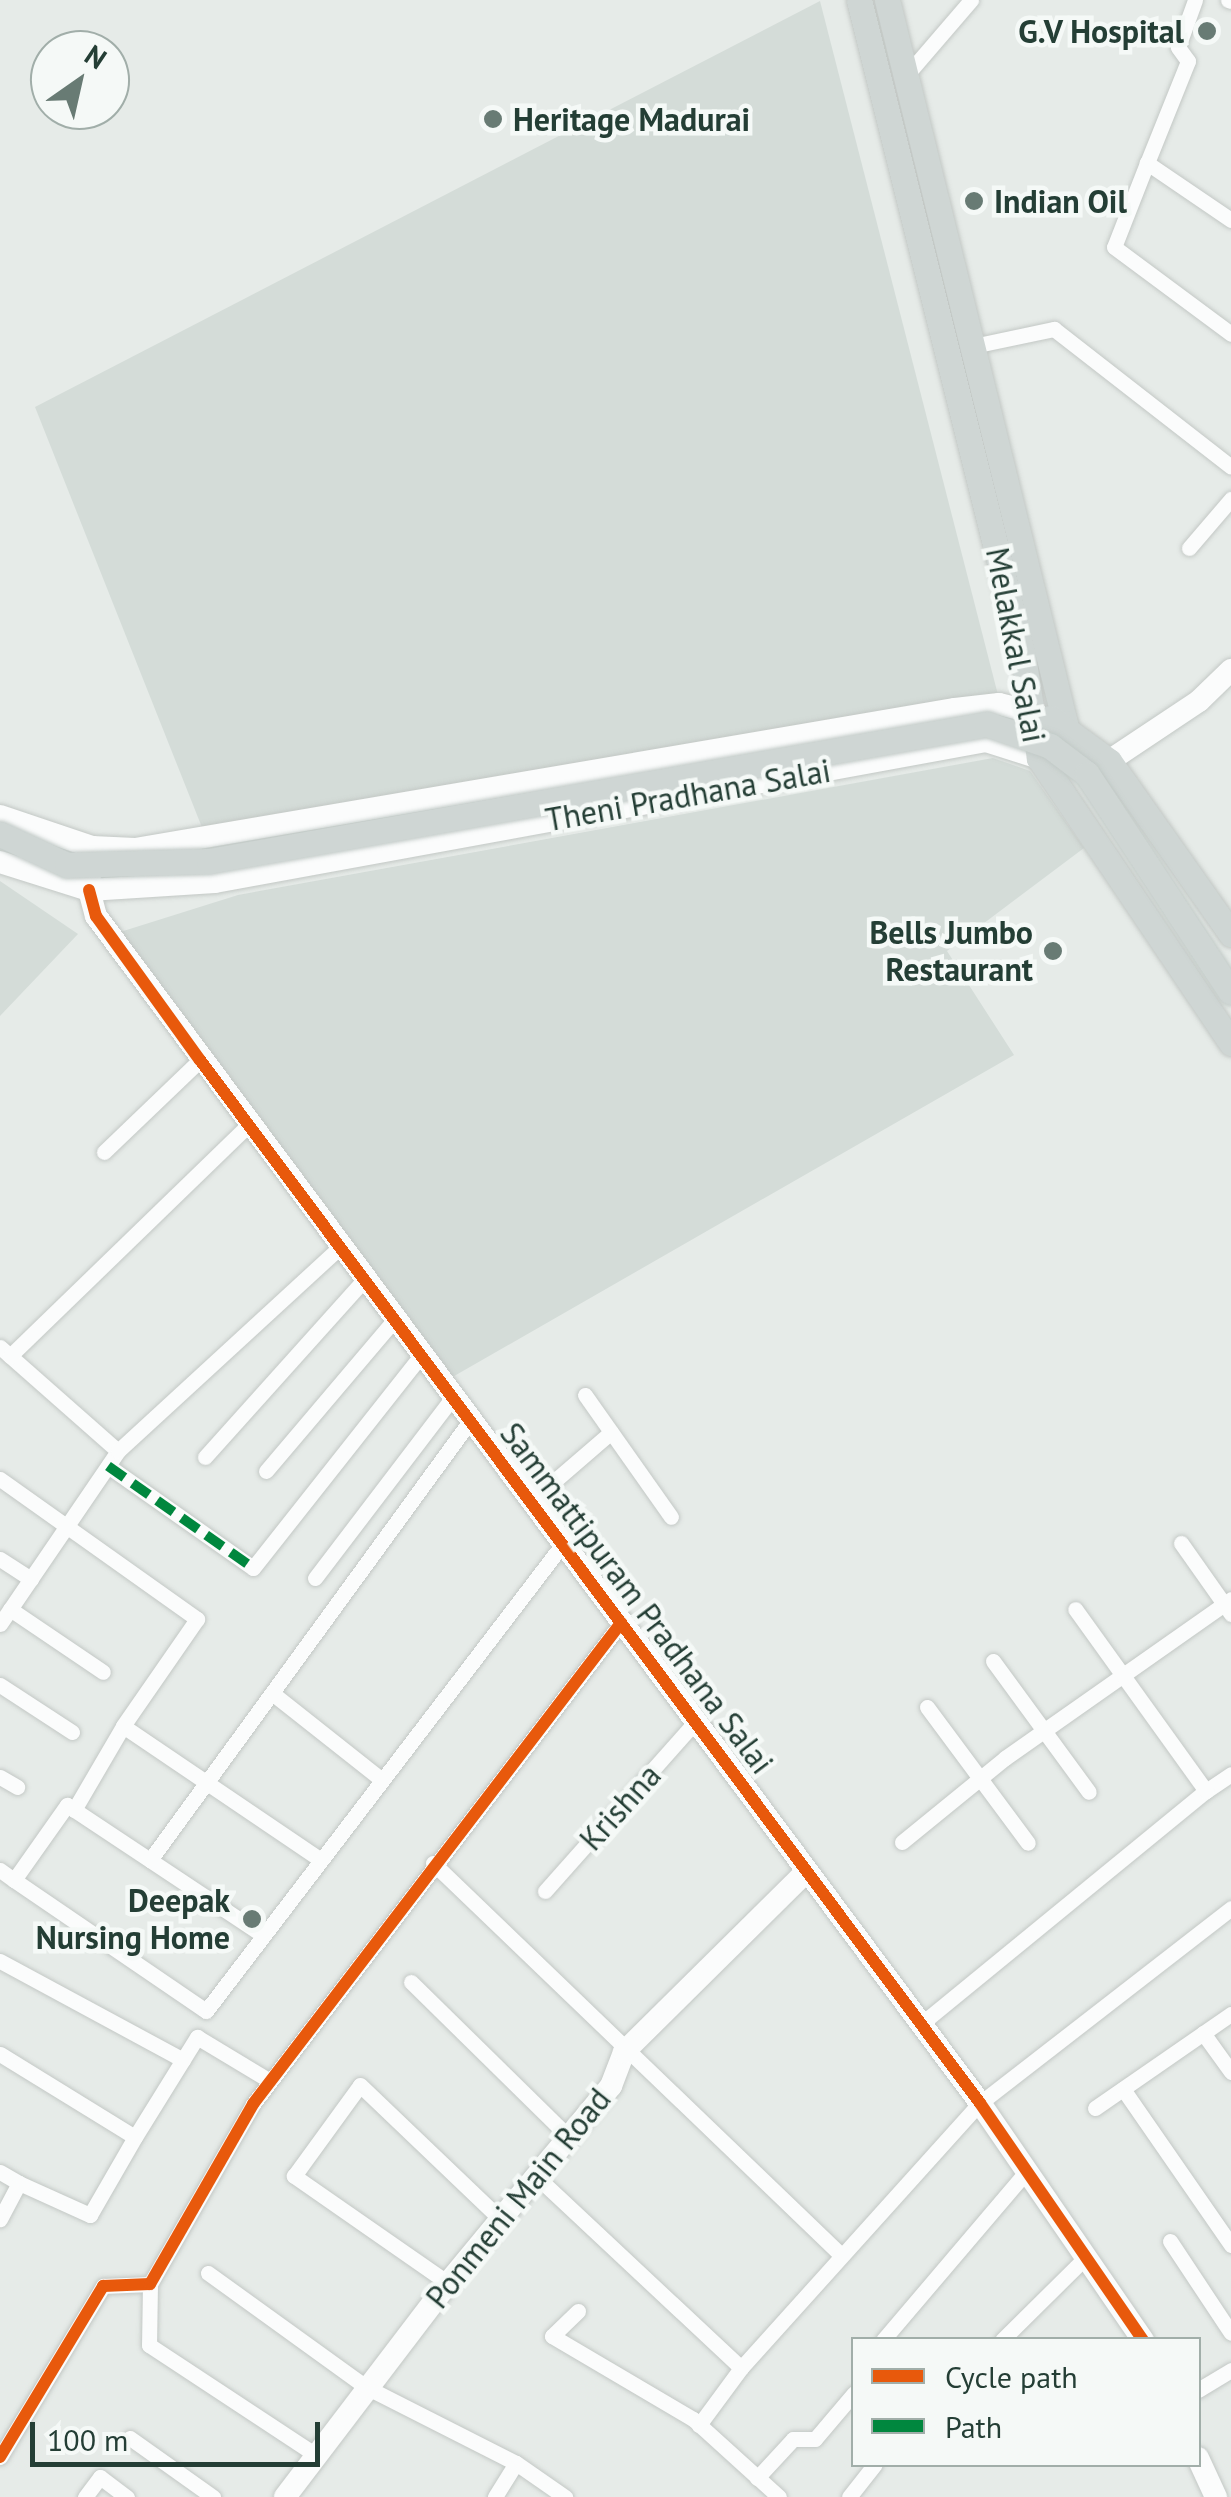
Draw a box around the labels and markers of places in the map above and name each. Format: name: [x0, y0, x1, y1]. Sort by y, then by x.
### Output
place label: G.V Hospital: [1017, 12, 1184, 50]
marker: G.V Hospital: [1194, 18, 1220, 44]
place label: Heritage Madurai: [513, 100, 750, 138]
marker: Heritage Madurai: [482, 108, 504, 130]
place label: Indian Oil: [994, 182, 1127, 220]
marker: Indian Oil: [963, 190, 985, 212]
place label: Bells Jumbo Restaurant: [869, 914, 1033, 989]
marker: Bells Jumbo Restaurant: [1042, 940, 1064, 962]
place label: Deepak Nursing Home: [36, 1882, 230, 1957]
marker: Deepak Nursing Home: [239, 1906, 265, 1932]

